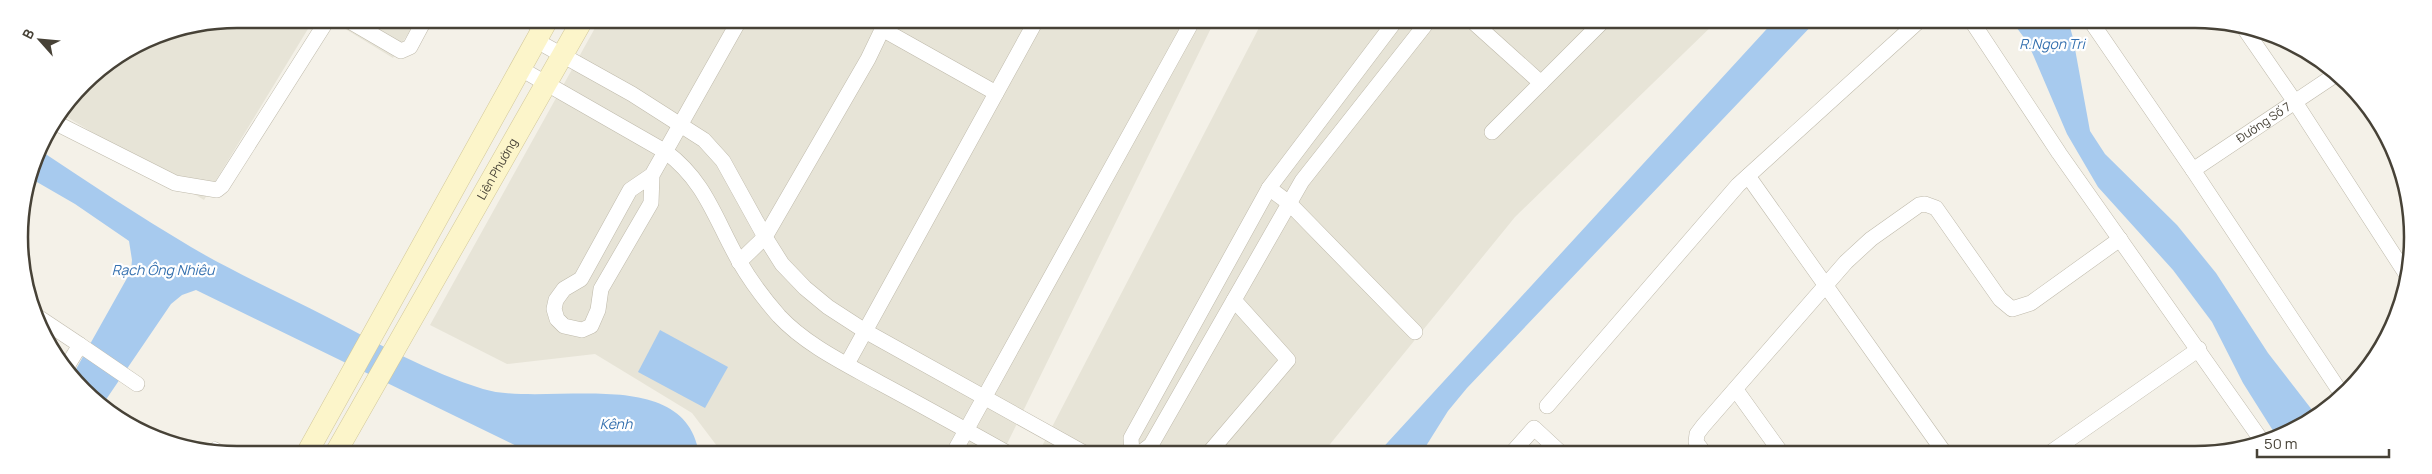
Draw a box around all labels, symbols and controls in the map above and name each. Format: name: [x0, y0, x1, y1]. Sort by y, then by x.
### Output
north arrow: [15, 15, 65, 65]
text: B: [17, 25, 39, 42]
water label: R.Ngọn Tri: [2019, 34, 2087, 53]
street label: Đường Số 7: [2233, 98, 2294, 147]
street label: Liên Phường: [473, 135, 521, 203]
water label: Rạch Ông Nhiêu: [112, 260, 216, 279]
water label: Kênh: [600, 414, 633, 433]
scale bar: [2257, 426, 2390, 458]
text: 50 m: [2264, 433, 2298, 454]

